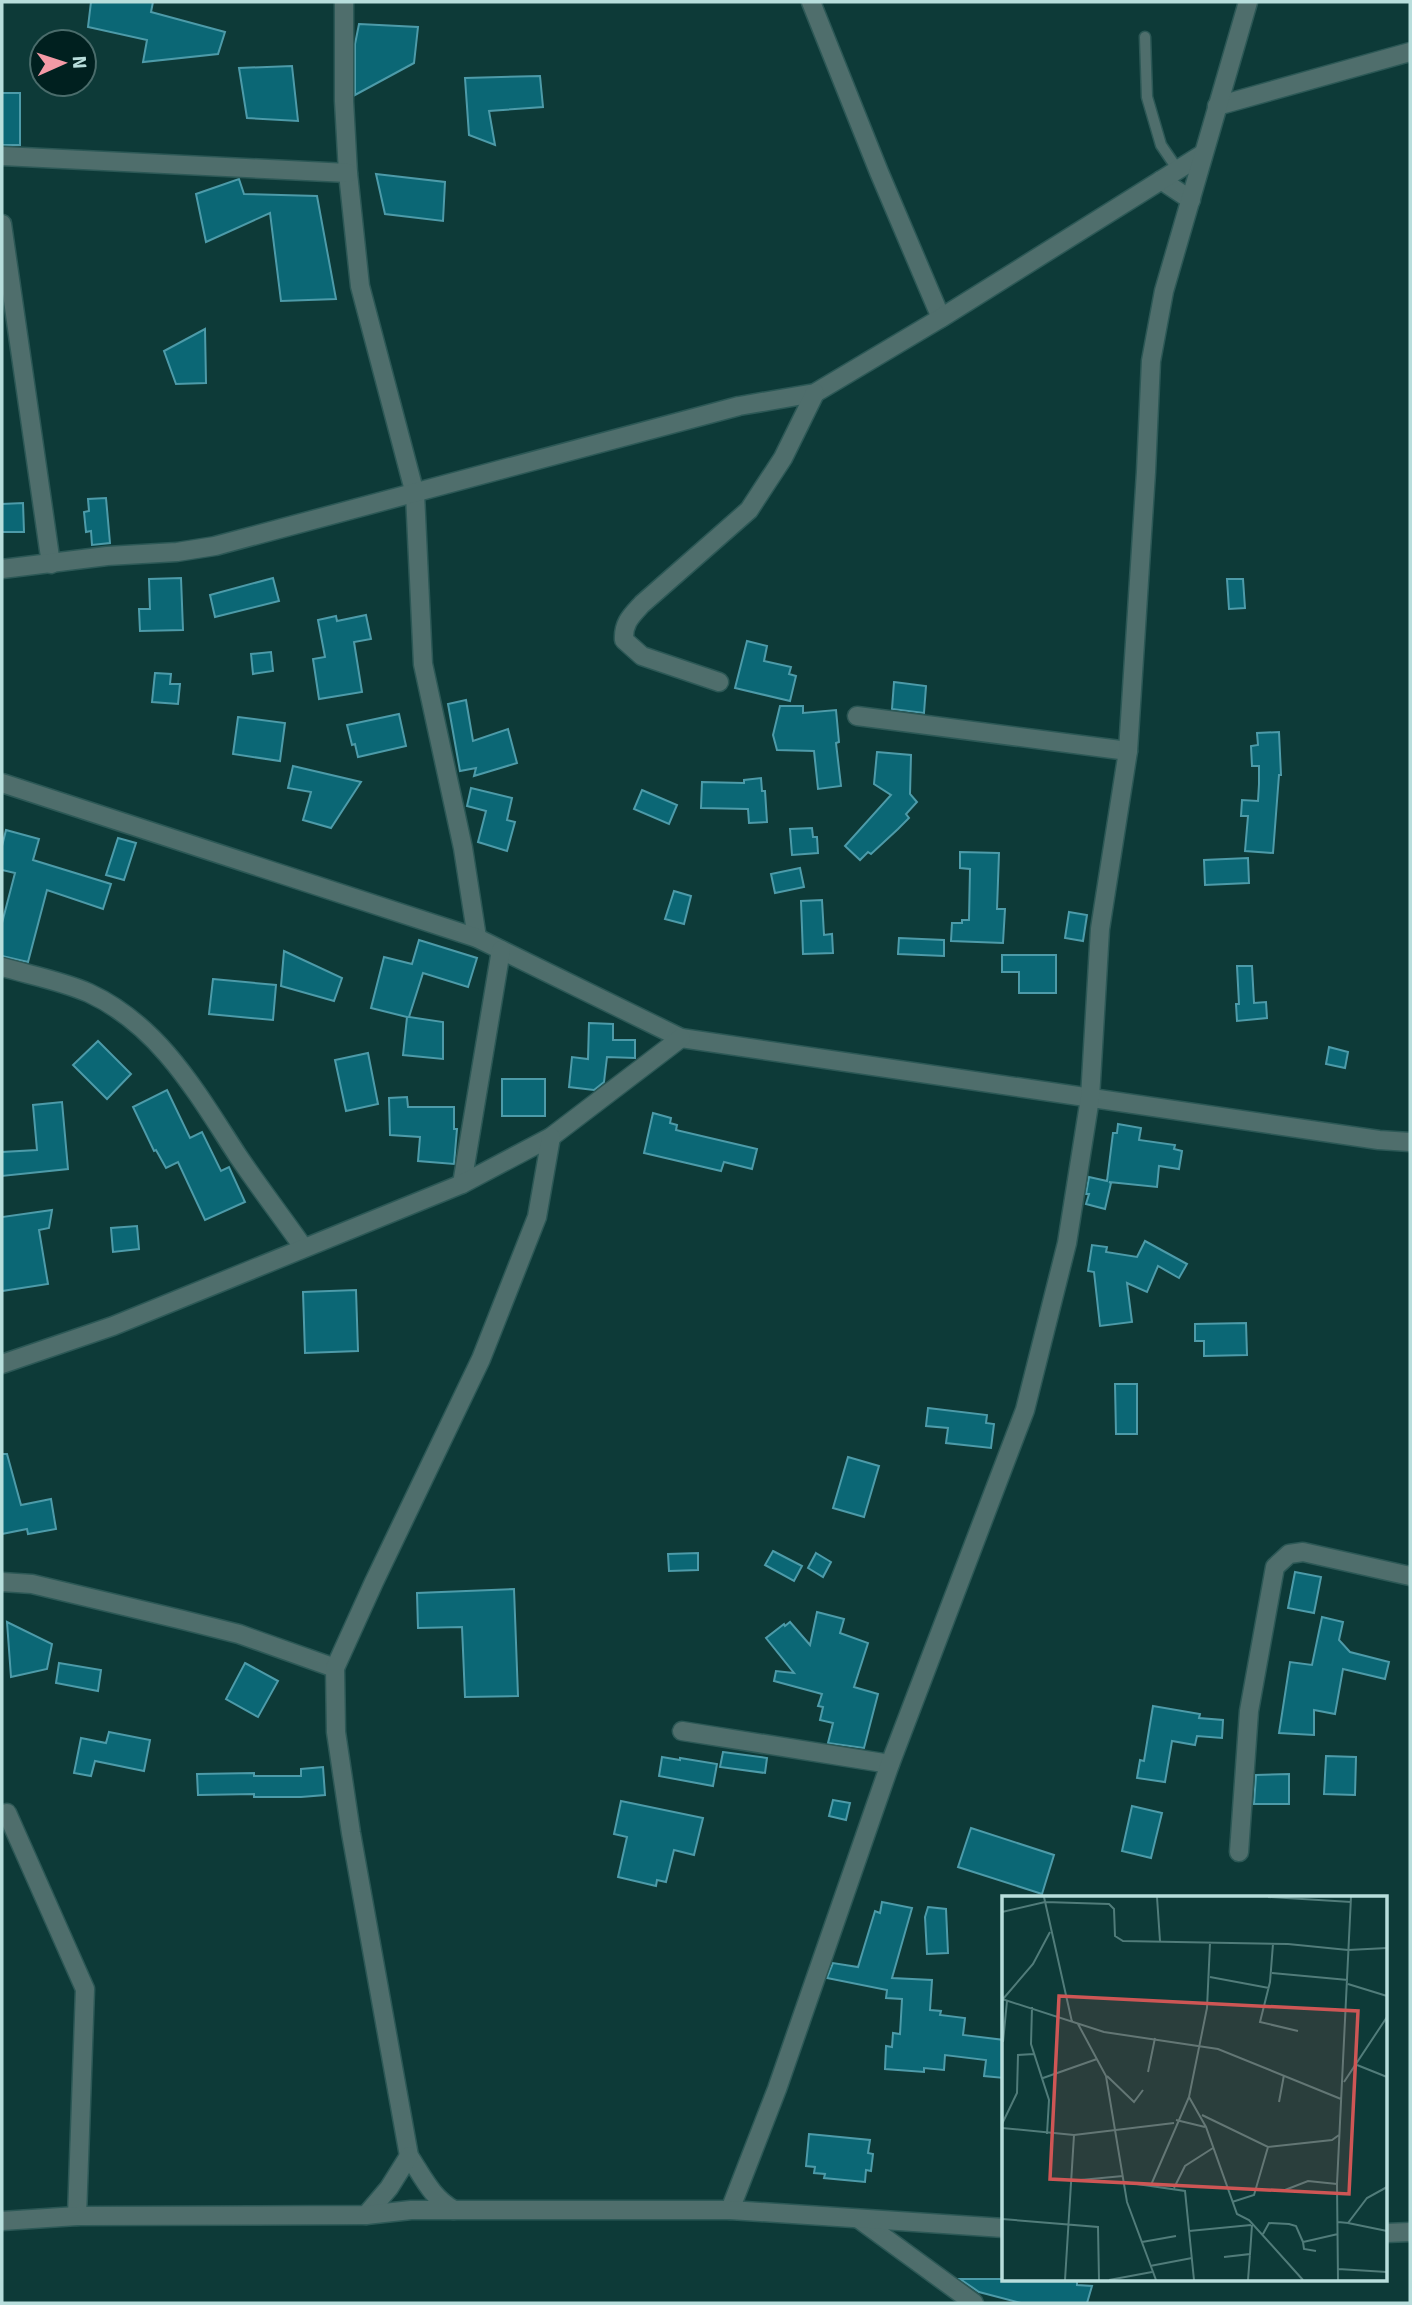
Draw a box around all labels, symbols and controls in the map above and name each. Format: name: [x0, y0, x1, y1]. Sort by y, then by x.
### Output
north arrow: [28, 28, 98, 98]
text: N: [67, 55, 91, 69]
inset map: [1002, 1896, 1388, 2280]

